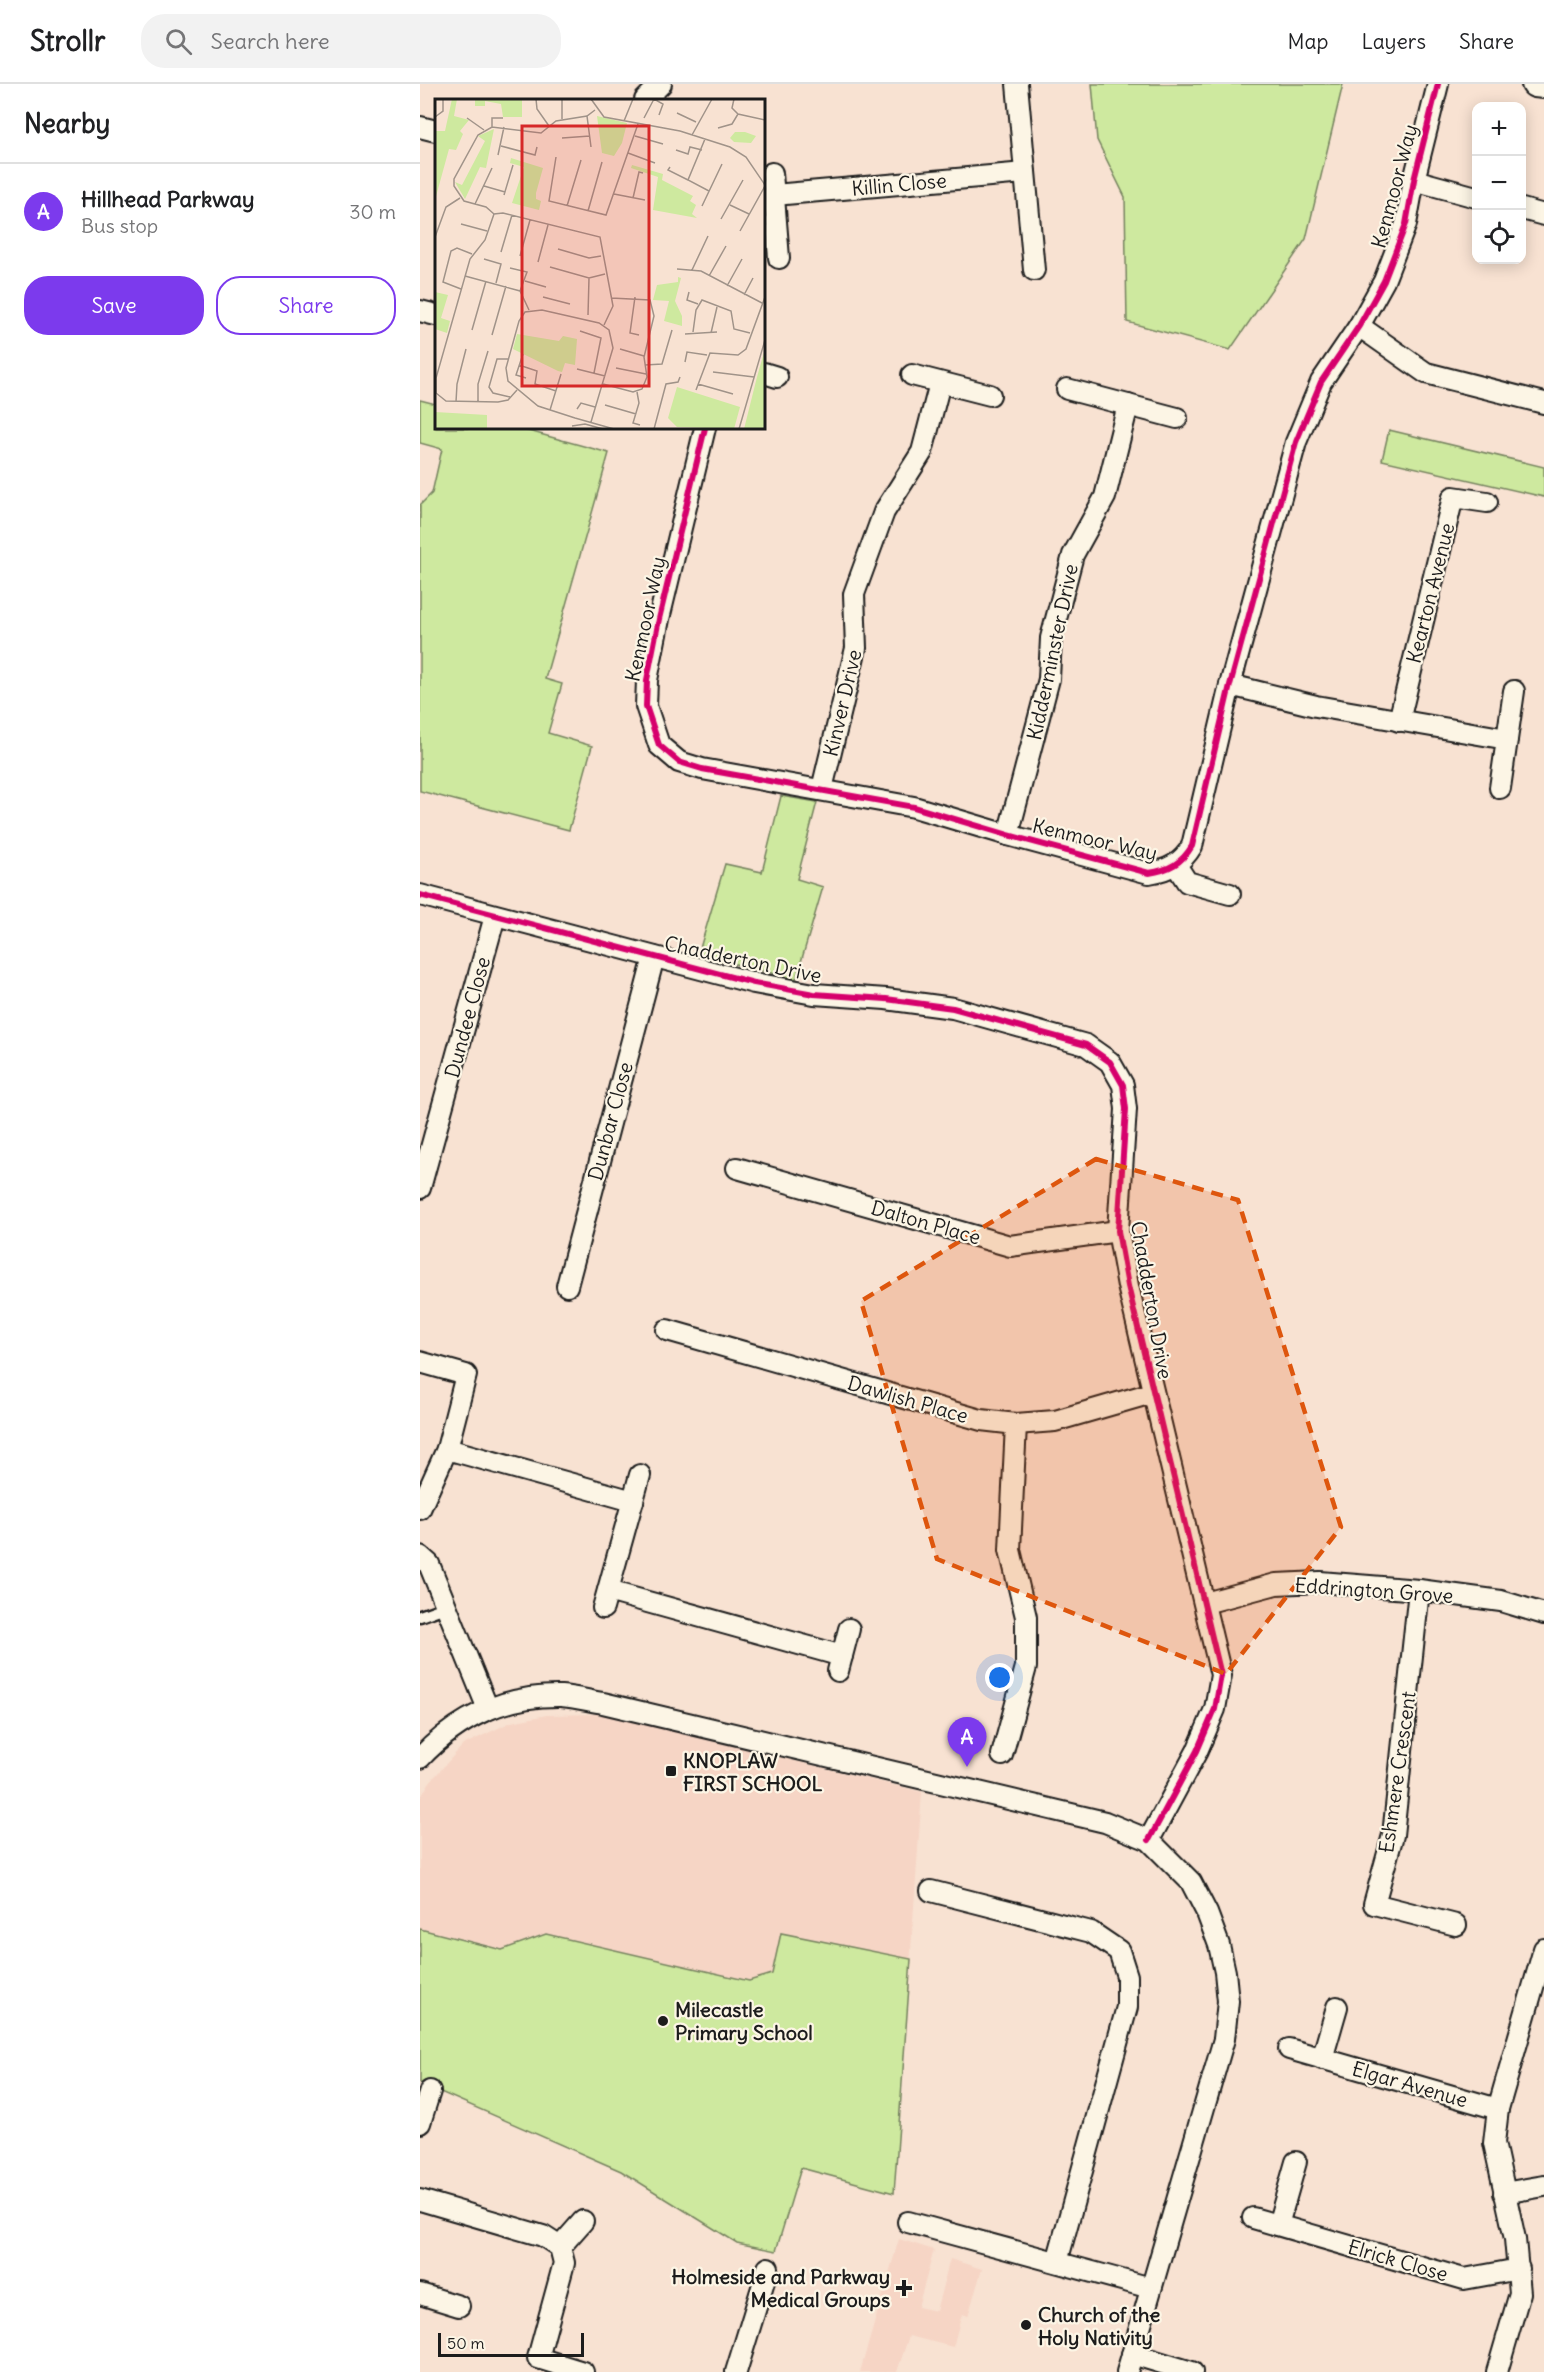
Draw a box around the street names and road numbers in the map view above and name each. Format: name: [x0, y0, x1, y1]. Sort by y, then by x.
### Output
street label: Kenmoor Way: [1365, 121, 1423, 251]
street label: Killin Close: [850, 167, 948, 201]
street label: Kearton Avenue: [1401, 520, 1459, 666]
street label: Kenmoor Way: [620, 554, 670, 684]
street label: Kidderminster Drive: [1021, 562, 1083, 742]
street label: Kinver Drive: [818, 647, 866, 759]
street label: Kenmoor Way: [1030, 812, 1160, 866]
street label: Chadderton Drive: [662, 930, 824, 988]
street label: Dundee Close: [439, 954, 495, 1080]
street label: Dunbar Close: [582, 1059, 638, 1183]
street label: Dalton Place: [868, 1194, 984, 1250]
street label: Chadderton Drive: [1126, 1219, 1178, 1381]
street label: Dawlish Place: [845, 1370, 971, 1428]
street label: Eddrington Grove: [1294, 1572, 1454, 1608]
street label: Eshmere Crescent: [1373, 1689, 1421, 1854]
street label: Elgar Avenue: [1349, 2056, 1471, 2112]
street label: Elrick Close: [1345, 2234, 1451, 2286]

